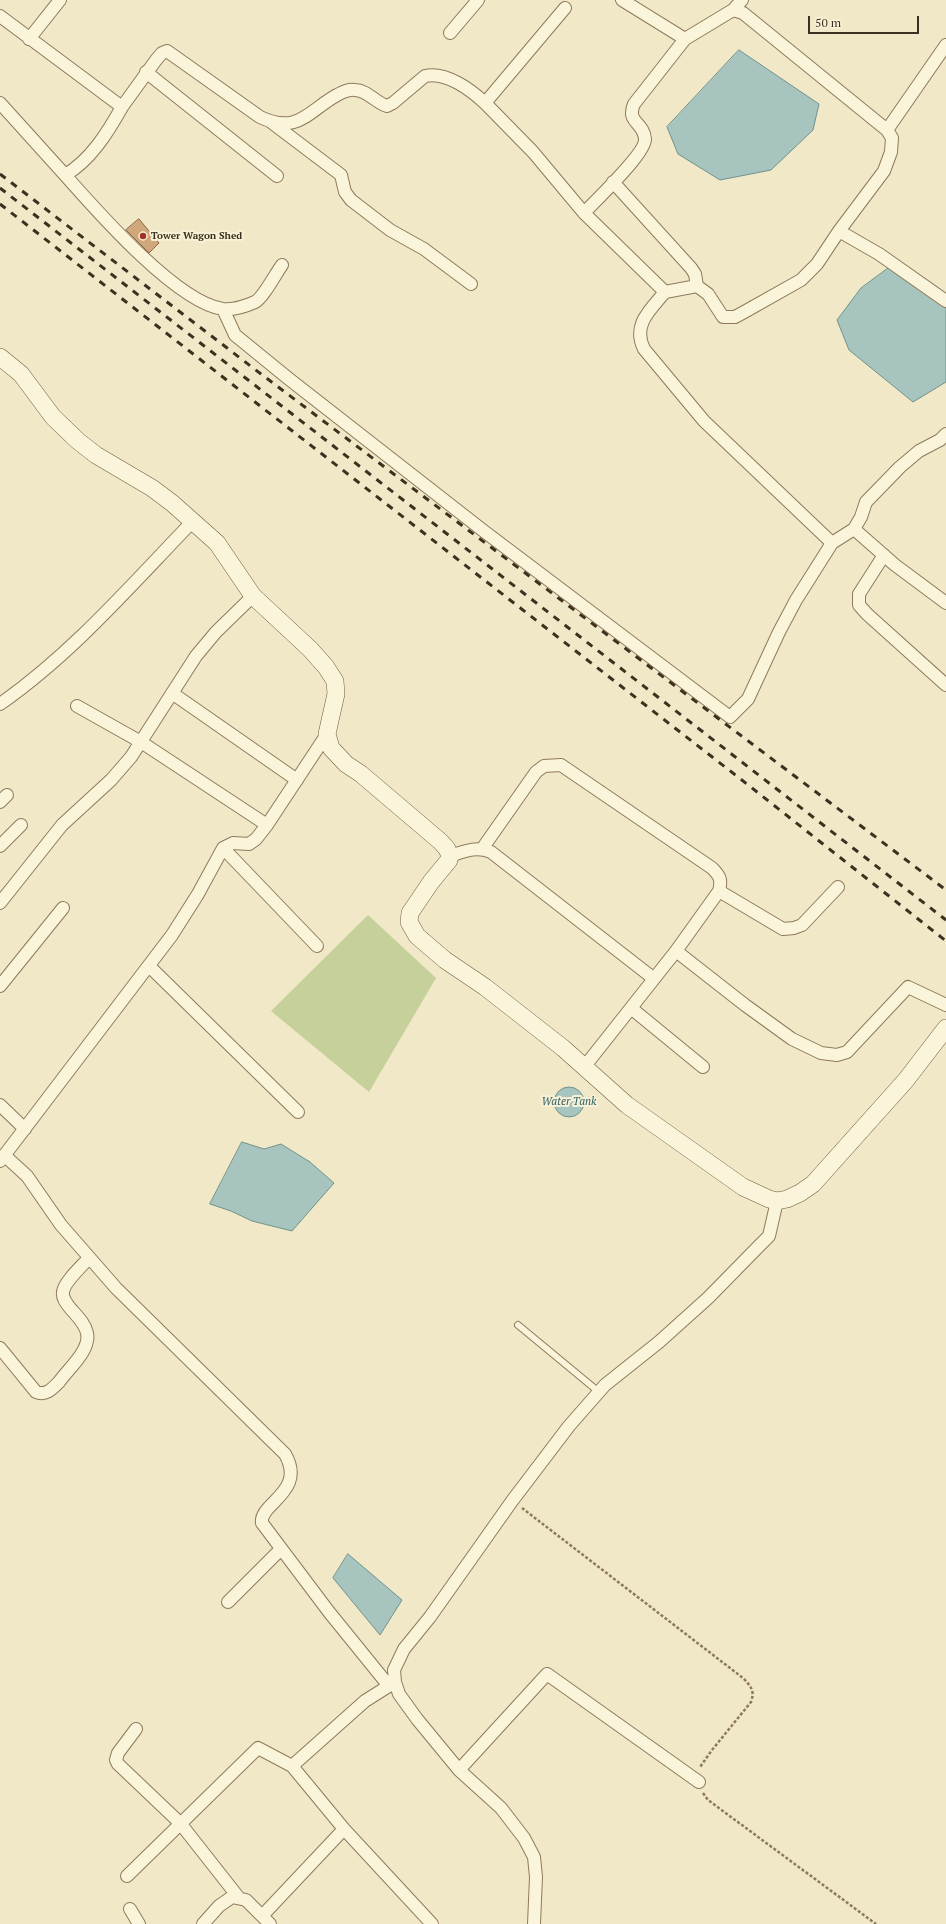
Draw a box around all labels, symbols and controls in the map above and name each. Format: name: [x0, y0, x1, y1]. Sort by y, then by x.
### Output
scale bar: [810, 8, 921, 34]
text: 50 m: [815, 15, 841, 30]
place label: Tower Wagon Shed: [151, 230, 242, 242]
marker: Tower Wagon Shed: [138, 231, 148, 241]
water label: Water Tank: [542, 1095, 596, 1109]

